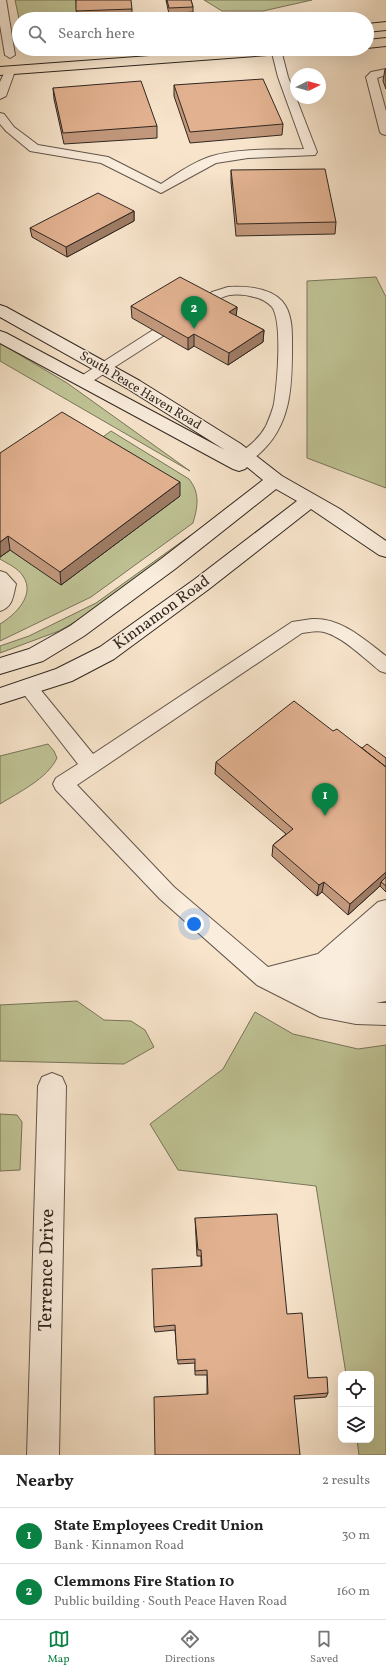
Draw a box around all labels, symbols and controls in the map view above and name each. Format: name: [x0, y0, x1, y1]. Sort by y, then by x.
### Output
search box: [12, 12, 374, 56]
icon: search: [26, 23, 48, 45]
text: Search here: [58, 24, 135, 45]
north arrow: [290, 68, 326, 104]
pin: 2: [181, 296, 207, 329]
street label: South Peace Haven Road: [76, 347, 204, 435]
street label: Kinnamon Road: [109, 571, 215, 655]
pin: 1: [312, 783, 338, 816]
your location: [184, 914, 204, 934]
street label: Terrence Drive: [33, 1208, 61, 1332]
map controls: [338, 1371, 374, 1443]
button: locate: [338, 1371, 374, 1407]
button: layers: [338, 1407, 374, 1443]
text: Nearby: [16, 1470, 74, 1493]
text: 2 results: [322, 1472, 370, 1490]
text: State Employees Credit Union: [54, 1516, 264, 1537]
text: 1: [26, 1527, 32, 1545]
text: 30 m: [342, 1527, 370, 1545]
text: Bank · Kinnamon Road: [54, 1537, 184, 1555]
text: Clemmons Fire Station 10: [54, 1572, 234, 1593]
text: 2: [26, 1583, 32, 1601]
text: 160 m: [336, 1583, 370, 1601]
text: Public building · South Peace Haven Road: [54, 1593, 287, 1611]
tab: Map: [48, 1628, 70, 1667]
tab: Directions: [165, 1628, 215, 1667]
tab: Saved: [310, 1628, 338, 1667]

